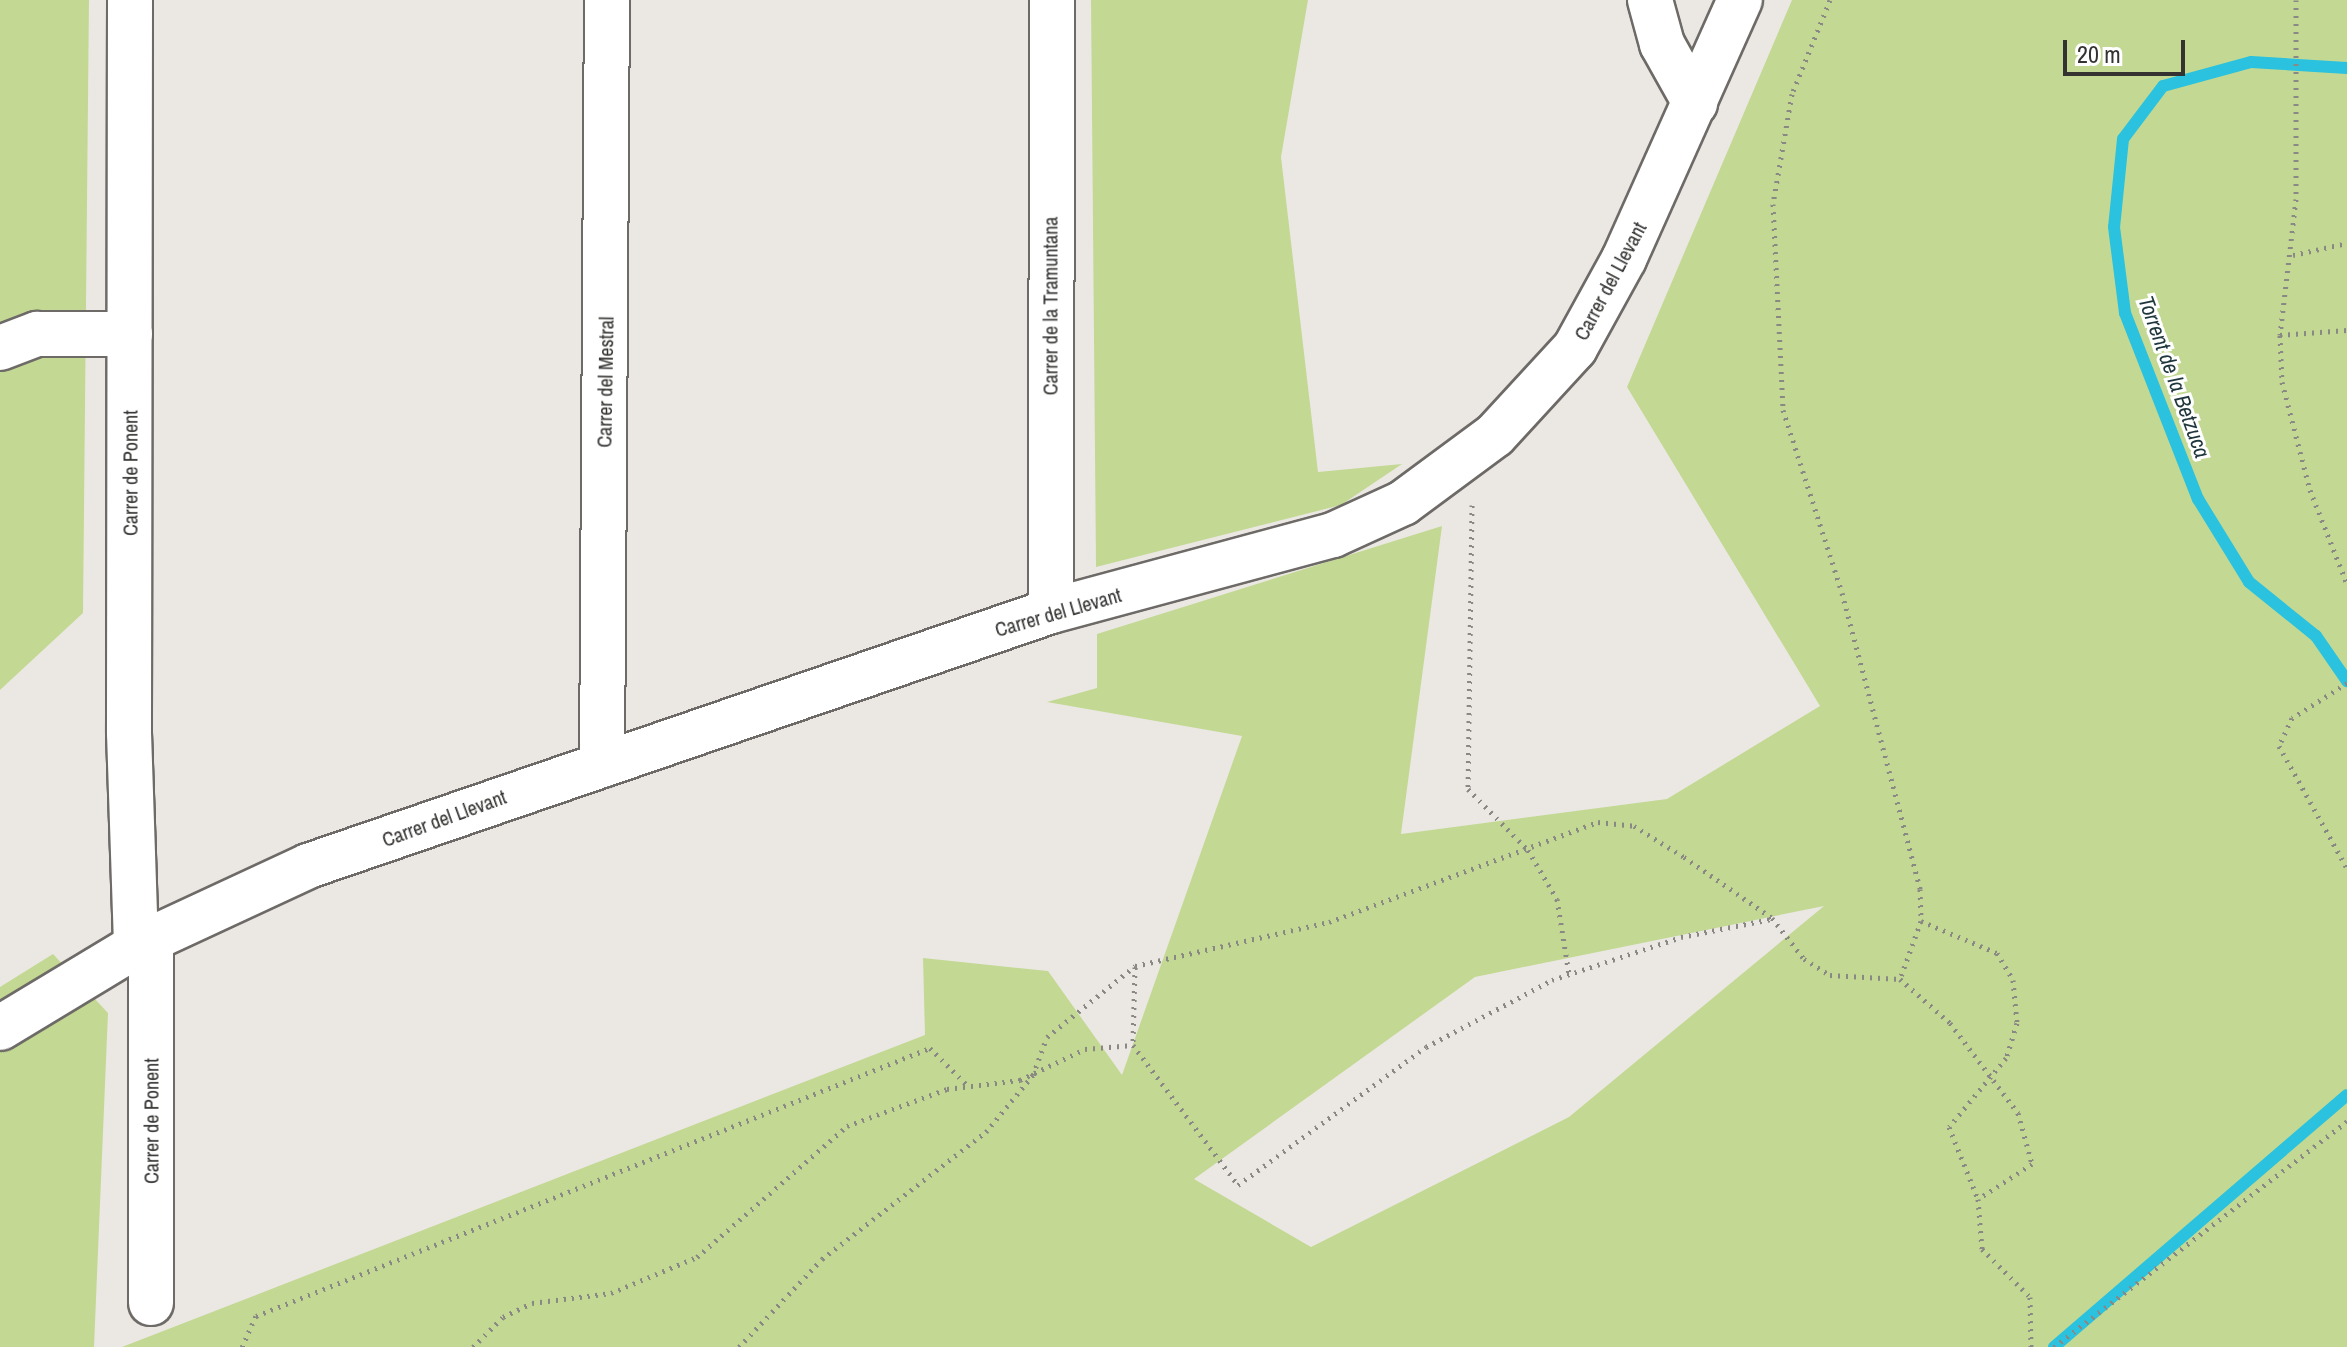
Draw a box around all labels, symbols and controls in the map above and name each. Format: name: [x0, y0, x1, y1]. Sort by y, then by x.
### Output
scale bar: [2067, 24, 2189, 74]
text: 20 m: [2077, 38, 2121, 70]
street label: Carrer de la Tramuntana: [1038, 217, 1062, 395]
street label: Carrer del Llevant: [1569, 218, 1651, 344]
water label: Torrent de la Betzuca: [2133, 293, 2215, 461]
street label: Carrer del Mestral: [592, 316, 618, 448]
street label: Carrer de Ponent: [118, 410, 142, 536]
street label: Carrer del Llevant: [992, 583, 1124, 641]
street label: Carrer del Llevant: [379, 784, 509, 852]
street label: Carrer de Ponent: [139, 1058, 163, 1184]

